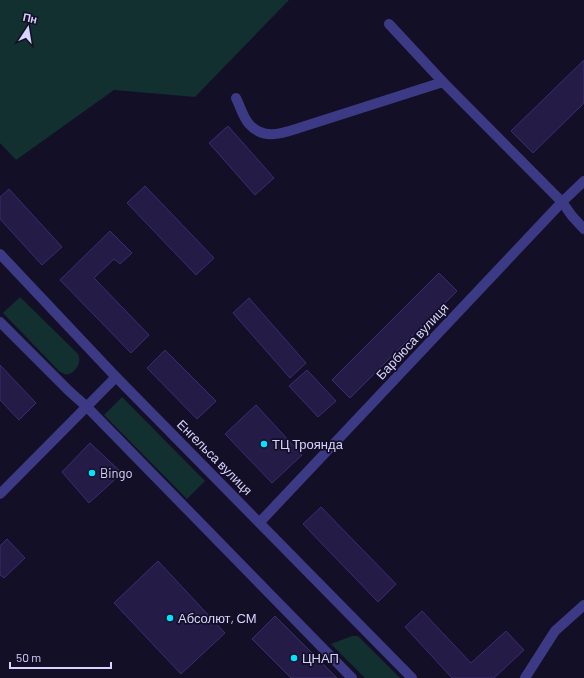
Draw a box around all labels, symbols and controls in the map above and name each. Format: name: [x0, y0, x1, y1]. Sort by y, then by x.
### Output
north arrow: [8, 8, 48, 48]
text: Пн: [22, 10, 39, 26]
street label: Барбюса вулиця: [372, 299, 452, 383]
street label: Енгельса вулиця: [174, 416, 256, 498]
place label: ТЦ Троянда: [272, 436, 344, 452]
marker: ТЦ Троянда: [259, 439, 269, 449]
place label: Bingo: [100, 465, 133, 481]
marker: Bingo: [87, 468, 97, 478]
place label: Абсолют, СМ: [178, 610, 257, 626]
marker: Абсолют, СМ: [165, 613, 175, 623]
scale bar: [10, 644, 111, 670]
text: 50 m: [16, 650, 41, 664]
place label: ЦНАП: [302, 650, 339, 666]
marker: ЦНАП: [289, 653, 299, 663]

